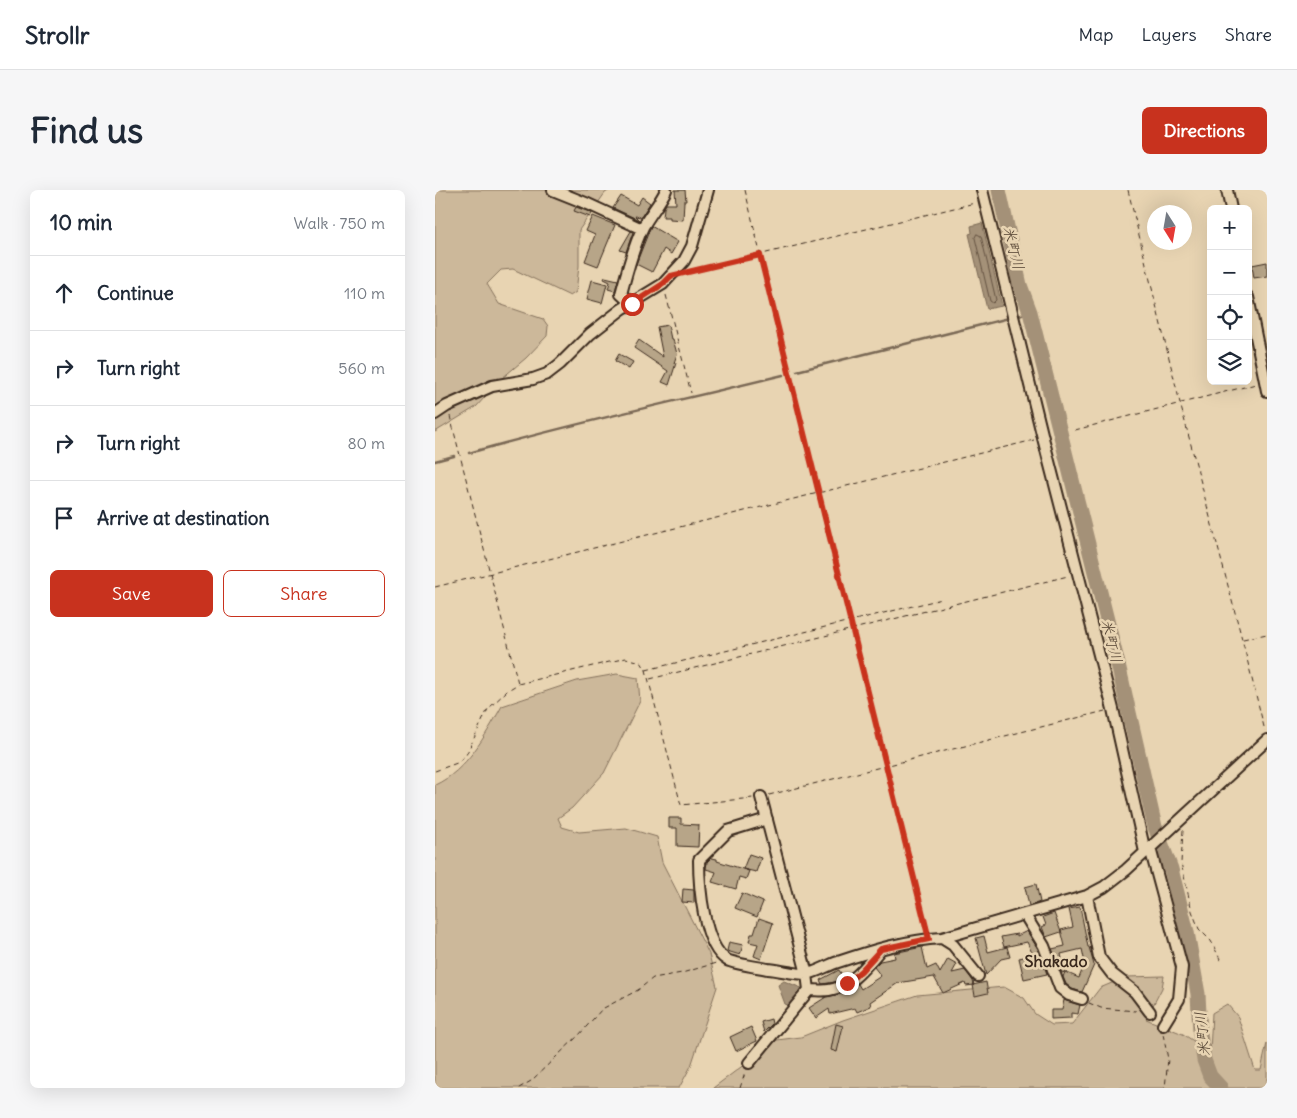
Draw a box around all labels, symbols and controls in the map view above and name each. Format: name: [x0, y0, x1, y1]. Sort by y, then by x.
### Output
text: Strollr: [25, 20, 90, 50]
text: Map: [1078, 23, 1113, 46]
text: Layers: [1141, 23, 1197, 46]
text: Share: [1225, 23, 1272, 46]
button: Directions: [1142, 107, 1267, 154]
text: Find us: [30, 108, 143, 152]
north arrow: [1147, 205, 1192, 250]
map controls: [1207, 205, 1252, 385]
button: +: [1207, 205, 1252, 250]
text: 10 min: [50, 209, 112, 236]
text: Walk · 750 m: [294, 213, 385, 233]
water label: 米町川: [999, 224, 1029, 272]
button: −: [1207, 250, 1252, 295]
icon: ahead: [50, 279, 78, 307]
text: Continue: [97, 281, 174, 305]
text: 110 m: [344, 283, 385, 303]
route start: [621, 293, 644, 316]
button: locate: [1207, 295, 1252, 340]
button: layers: [1207, 340, 1252, 385]
icon: right: [50, 354, 78, 382]
text: Turn right: [97, 356, 180, 380]
text: 560 m: [338, 358, 385, 378]
icon: right: [50, 429, 78, 457]
text: Turn right: [97, 431, 180, 455]
text: 80 m: [347, 433, 385, 453]
icon: arrive: [50, 504, 78, 532]
text: Arrive at destination: [97, 506, 270, 530]
button: Save: [50, 570, 213, 617]
button: Share: [223, 570, 385, 617]
water label: 米町川: [1097, 617, 1127, 665]
district label: Shakado: [1025, 951, 1087, 971]
route end: [836, 972, 859, 995]
water label: 米町川: [1190, 1011, 1214, 1057]

